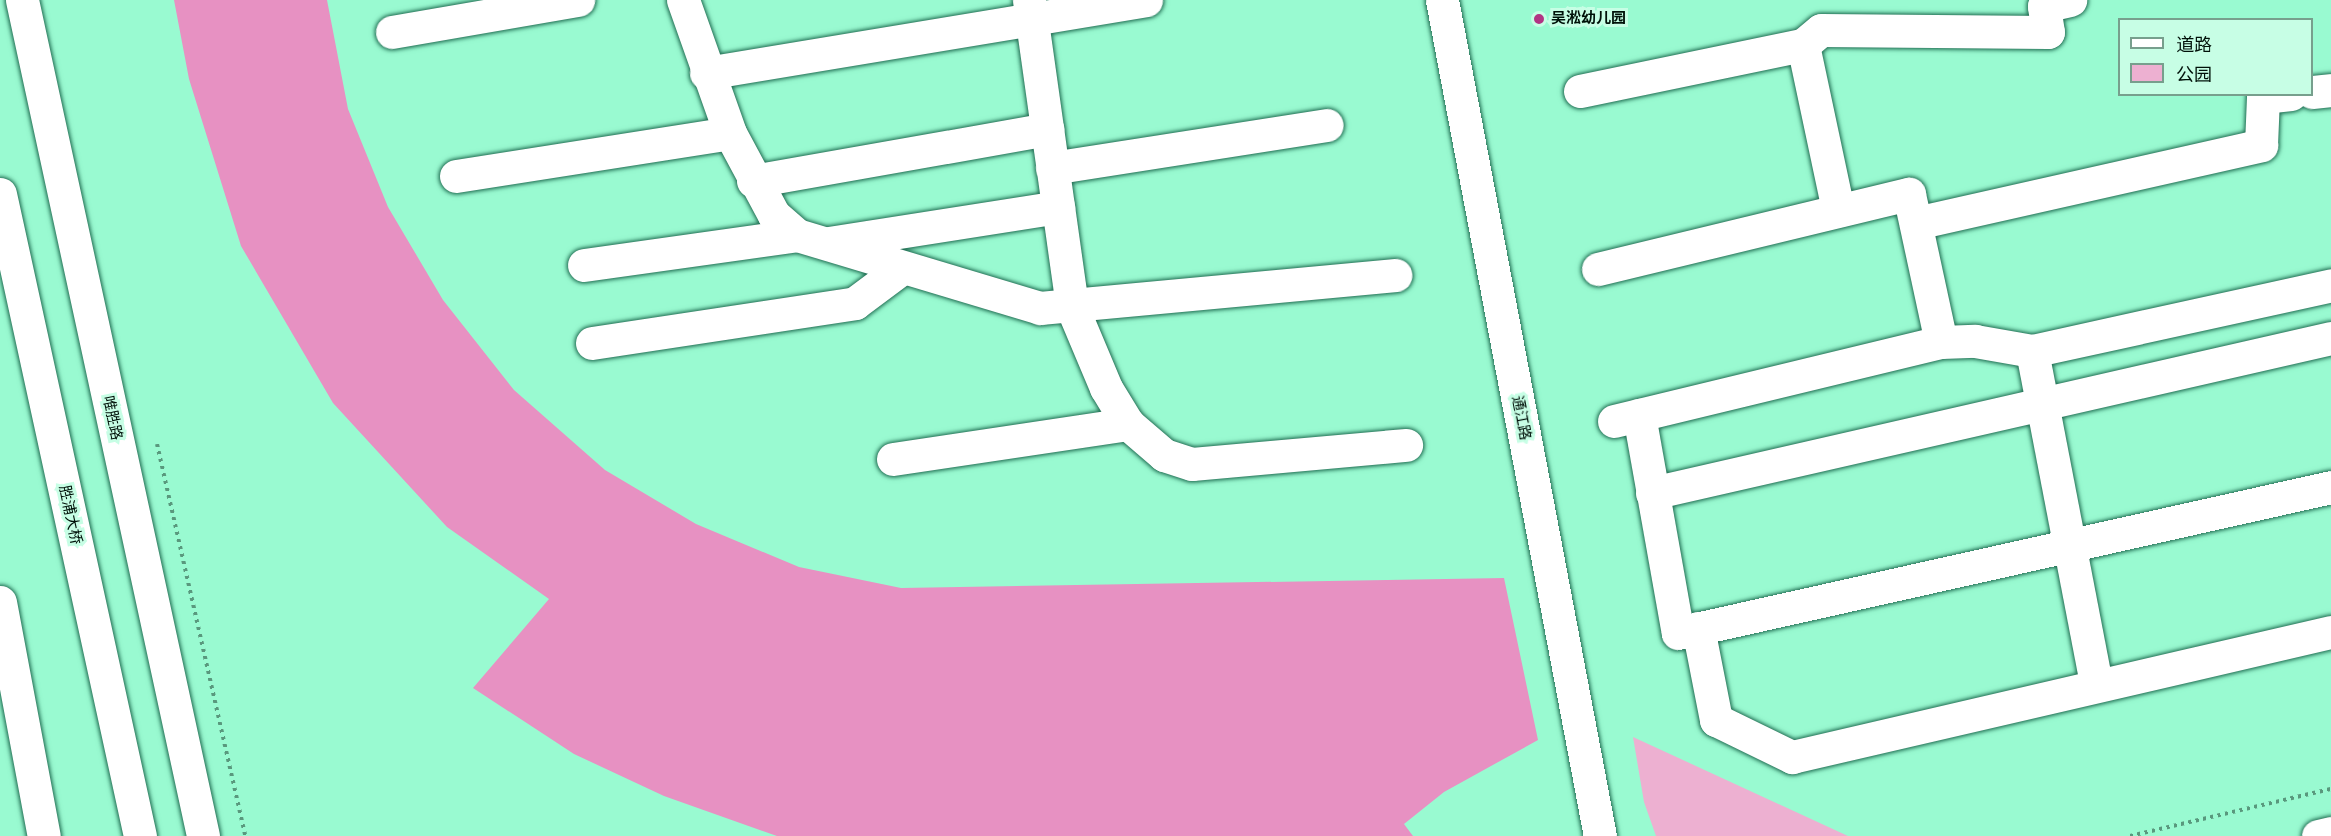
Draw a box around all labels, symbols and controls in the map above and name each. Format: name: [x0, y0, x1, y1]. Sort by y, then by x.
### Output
place label: 吴淞幼儿园: [1551, 10, 1626, 28]
marker: 吴淞幼儿园: [1532, 12, 1546, 26]
legend: [2118, 18, 2313, 96]
text: 道路: [2176, 34, 2212, 55]
text: 公园: [2176, 64, 2212, 85]
street label: 唯胜路: [99, 394, 125, 442]
street label: 通江路: [1508, 394, 1534, 442]
street label: 胜浦大桥: [55, 484, 85, 546]

